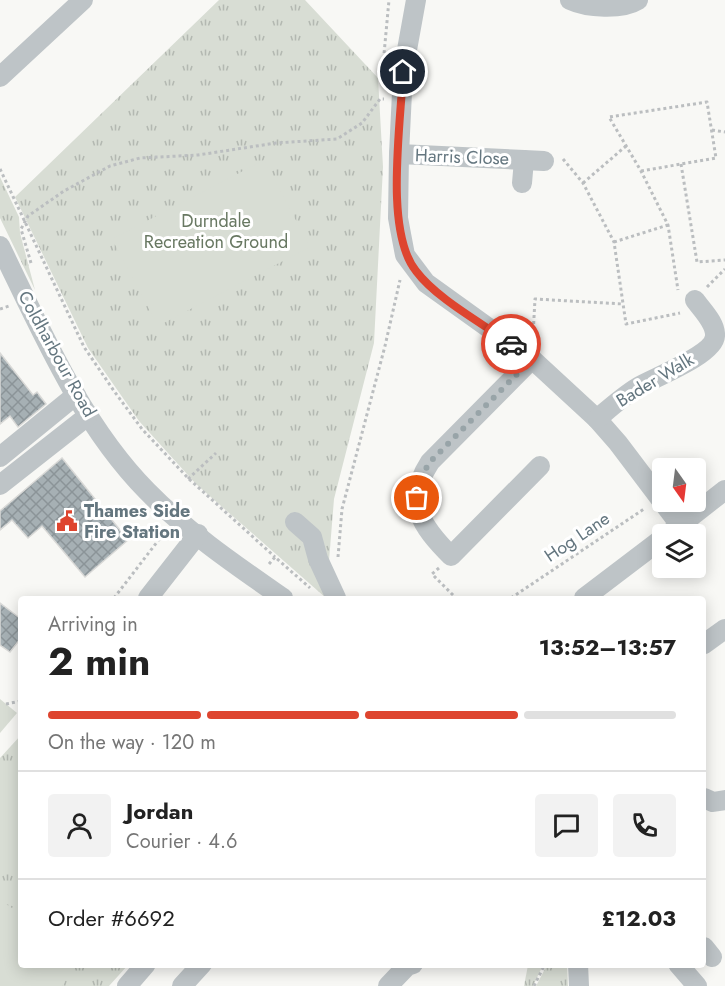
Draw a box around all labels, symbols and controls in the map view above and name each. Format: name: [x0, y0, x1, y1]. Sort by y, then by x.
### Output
pin: [377, 46, 428, 97]
icon: home: [386, 55, 419, 88]
street label: Harris Close: [415, 142, 509, 172]
park label: Durndale Recreation Ground: [144, 208, 288, 255]
street label: Coldharbour Road: [12, 286, 102, 422]
courier: [481, 314, 541, 374]
icon: car: [495, 328, 528, 361]
street label: Bader Walk: [611, 347, 699, 413]
north arrow: [652, 458, 706, 512]
map controls: [652, 458, 706, 578]
pin: [391, 472, 442, 523]
icon: bag: [400, 481, 433, 514]
place label: Thames Side Fire Station: [84, 498, 190, 545]
street label: Hog Lane: [539, 506, 615, 568]
public building icon: Thames Side Fire Station: [55, 509, 79, 533]
button: layers: [652, 524, 706, 578]
text: Arriving in: [48, 610, 138, 639]
text: 13:52–13:57: [539, 631, 676, 663]
text: 2 min: [48, 633, 150, 690]
text: On the way · 120 m: [48, 728, 216, 757]
button: person: [48, 794, 111, 857]
button: chat: [535, 794, 598, 857]
button: phone: [613, 794, 676, 857]
text: Jordan: [126, 795, 193, 827]
text: Courier · 4.6: [126, 827, 238, 856]
text: Order #6692: [48, 902, 175, 934]
text: £12.03: [602, 902, 676, 934]

